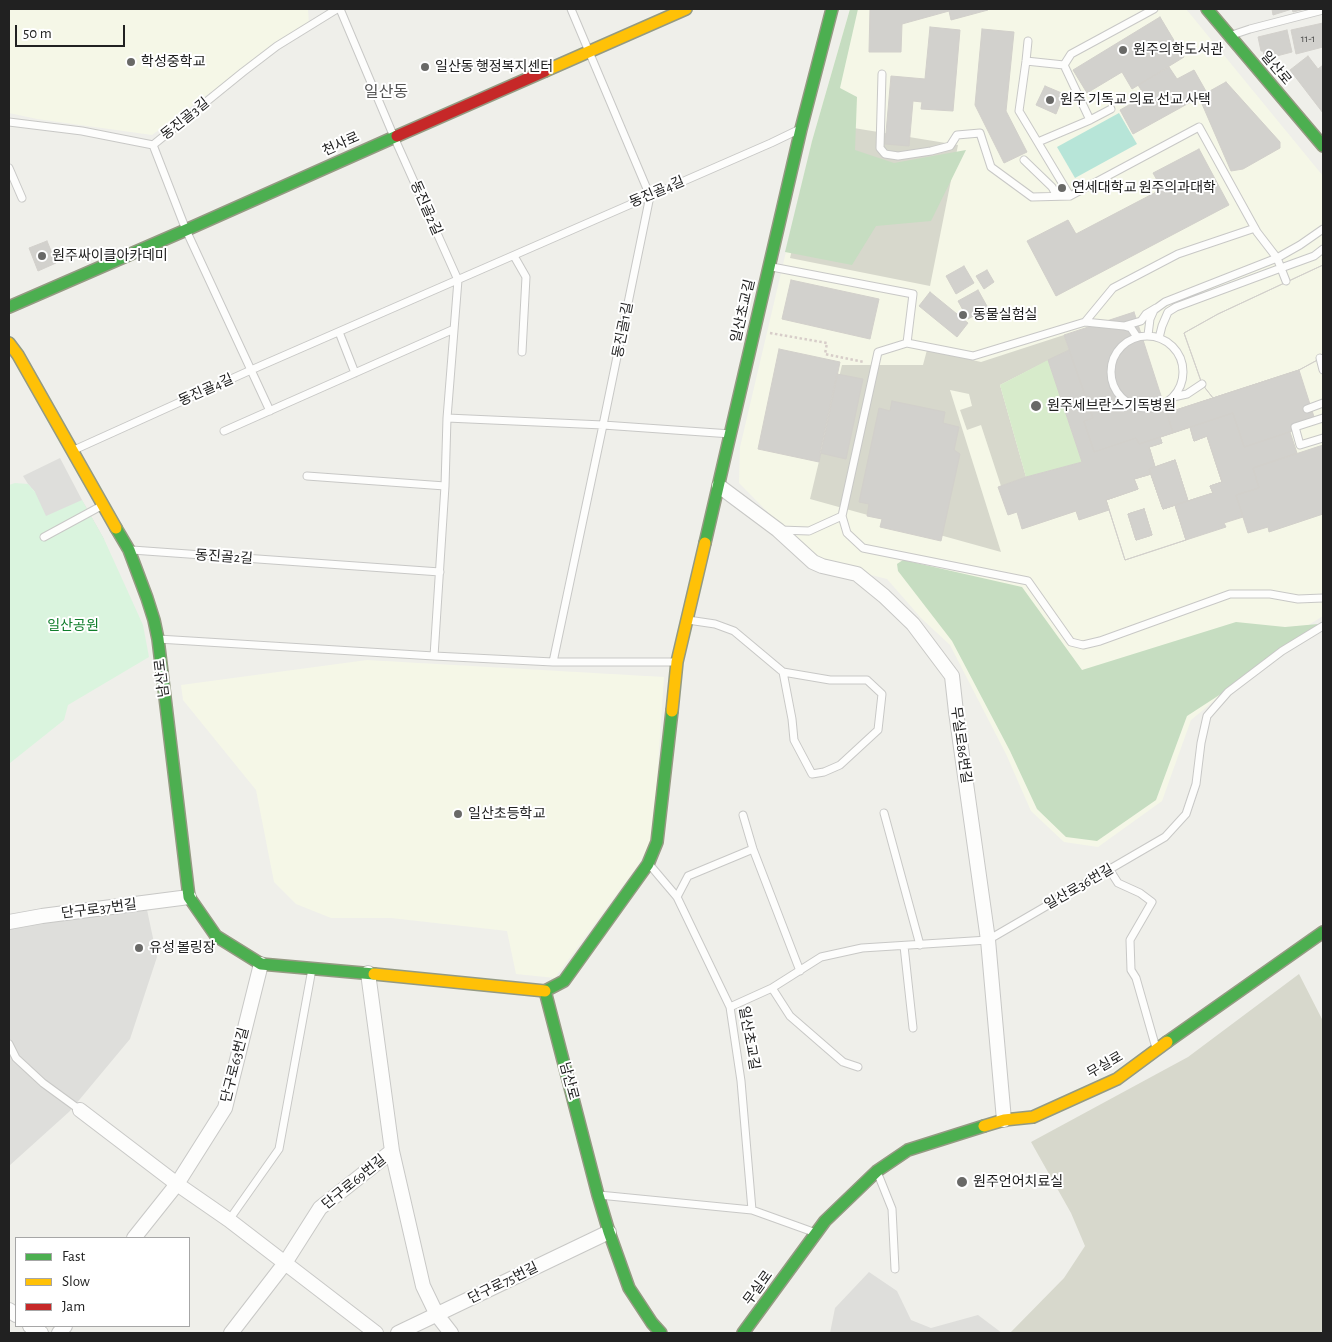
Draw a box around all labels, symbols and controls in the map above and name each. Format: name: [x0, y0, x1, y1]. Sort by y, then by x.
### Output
scale bar: [18, 15, 128, 47]
text: 50 m: [23, 26, 52, 41]
house number: 11-1: [1301, 32, 1315, 46]
place label: 원주의학도서관: [1133, 42, 1223, 58]
marker: 원주의학도서관: [1117, 44, 1129, 56]
street label: 일산로: [1257, 48, 1295, 88]
place label: 학성중학교: [141, 54, 205, 70]
marker: 학성중학교: [125, 56, 137, 68]
place label: 일산동 행정복지센터: [435, 59, 553, 75]
marker: 일산동 행정복지센터: [419, 61, 431, 73]
district label: 일산동: [364, 82, 408, 102]
place label: 원주 기독교 의료 선교 사택: [1060, 92, 1211, 108]
street label: 동진골3길: [157, 94, 213, 144]
marker: 원주 기독교 의료 선교 사택: [1044, 94, 1056, 106]
street label: 천사로: [320, 128, 362, 160]
street label: 동진골4길: [627, 173, 687, 211]
street label: 동진골2길: [407, 178, 445, 238]
place label: 연세대학교 원주의과대학: [1072, 180, 1216, 196]
marker: 연세대학교 원주의과대학: [1056, 182, 1068, 194]
place label: 원주싸이클아카데미: [52, 248, 168, 264]
marker: 원주싸이클아카데미: [36, 250, 48, 262]
street label: 일산초교길: [728, 278, 758, 344]
street label: 동진골1길: [609, 301, 637, 359]
place label: 동물실험실: [973, 307, 1037, 323]
marker: 동물실험실: [957, 309, 969, 321]
street label: 동진골4길: [176, 370, 236, 410]
place label: 원주세브란스기독병원: [1047, 398, 1176, 414]
marker: 원주세브란스기독병원: [1029, 399, 1043, 413]
street label: 동진골2길: [195, 547, 253, 567]
park label: 일산공원: [47, 618, 99, 634]
street label: 남산로: [151, 658, 173, 698]
street label: 무실로86번길: [947, 705, 975, 785]
place label: 일산초등학교: [468, 806, 545, 822]
marker: 일산초등학교: [452, 808, 464, 820]
street label: 일산로36번길: [1042, 861, 1116, 913]
street label: 단구로37번길: [60, 896, 138, 922]
place label: 유성 볼링장: [149, 940, 216, 956]
marker: 유성 볼링장: [133, 942, 145, 954]
street label: 일산초교길: [735, 1005, 763, 1071]
street label: 단구로63번길: [218, 1026, 252, 1104]
street label: 무실로: [1084, 1048, 1126, 1082]
street label: 남산로: [556, 1060, 582, 1102]
street label: 단구로69번길: [319, 1151, 389, 1213]
place label: 원주언어치료실: [973, 1174, 1063, 1190]
marker: 원주언어치료실: [955, 1175, 969, 1189]
legend: [15, 1237, 190, 1327]
text: Fast: [62, 1249, 85, 1264]
street label: 단구로75번길: [465, 1259, 541, 1307]
street label: 무실로: [740, 1267, 776, 1309]
text: Slow: [62, 1274, 90, 1289]
text: Jam: [62, 1299, 85, 1314]

